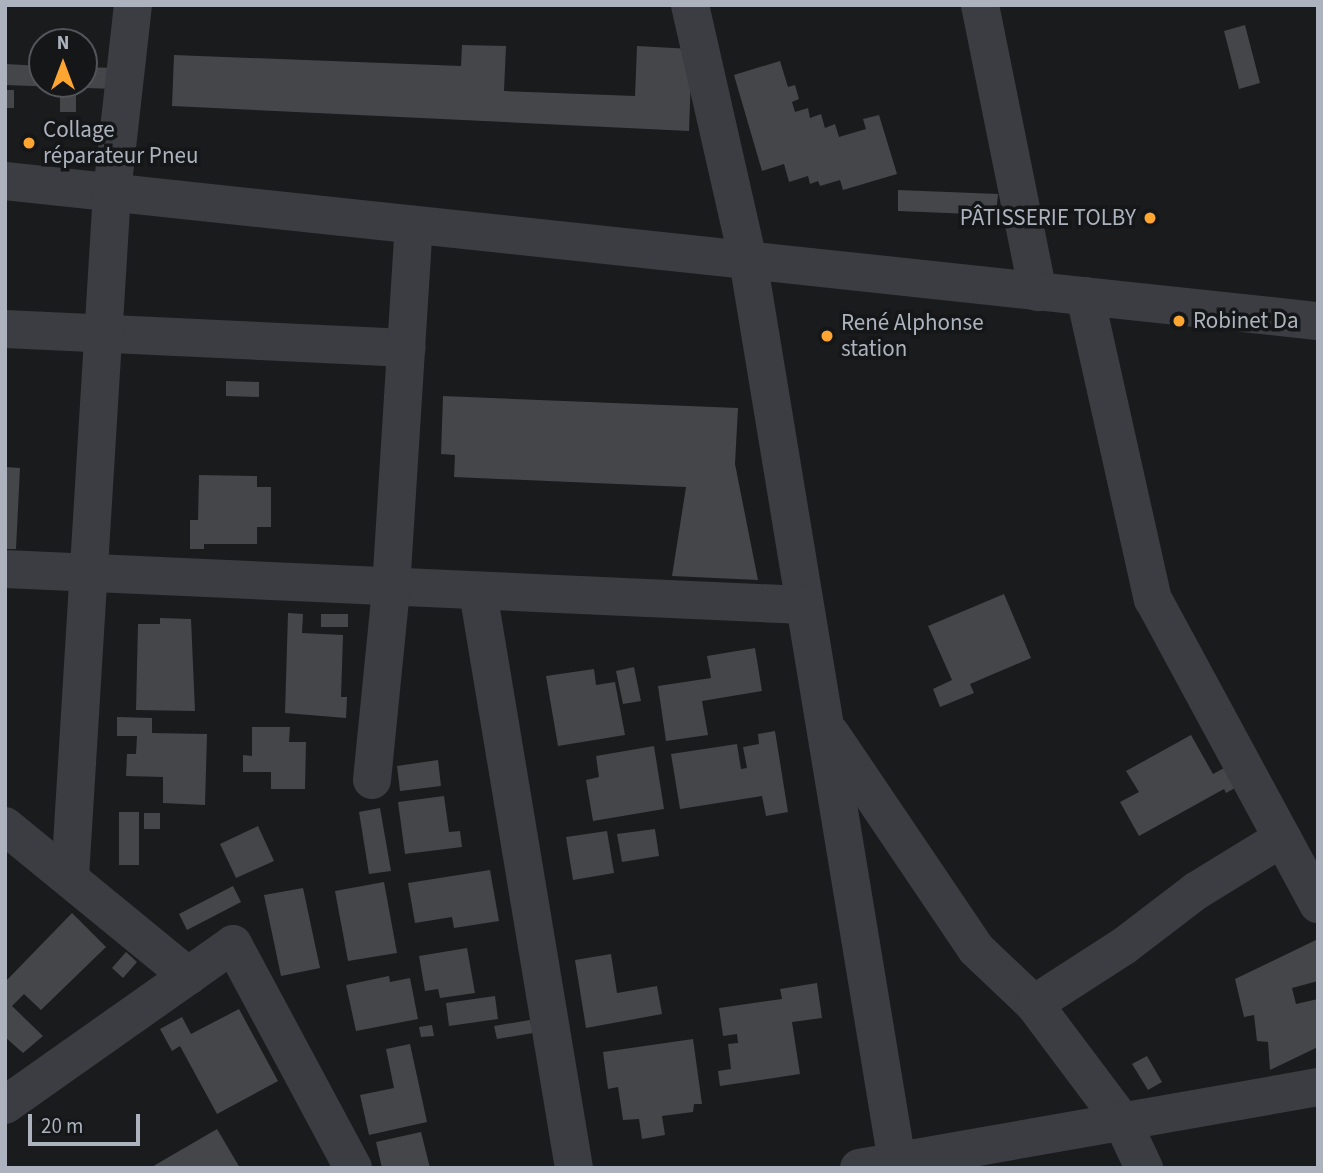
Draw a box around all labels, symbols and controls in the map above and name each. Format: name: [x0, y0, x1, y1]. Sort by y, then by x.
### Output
north arrow: [28, 28, 98, 98]
text: N: [57, 30, 69, 57]
place label: Collage réparateur Pneu: [43, 116, 198, 170]
marker: Collage réparateur Pneu: [21, 135, 37, 151]
place label: PÂTISSERIE TOLBY: [960, 204, 1136, 232]
marker: PÂTISSERIE TOLBY: [1142, 210, 1158, 226]
place label: Robinet Da: [1193, 307, 1299, 335]
place label: René Alphonse station: [841, 309, 984, 363]
marker: Robinet Da: [1171, 313, 1187, 329]
marker: René Alphonse station: [819, 328, 835, 344]
scale bar: [32, 1100, 144, 1144]
text: 20 m: [41, 1111, 83, 1141]

